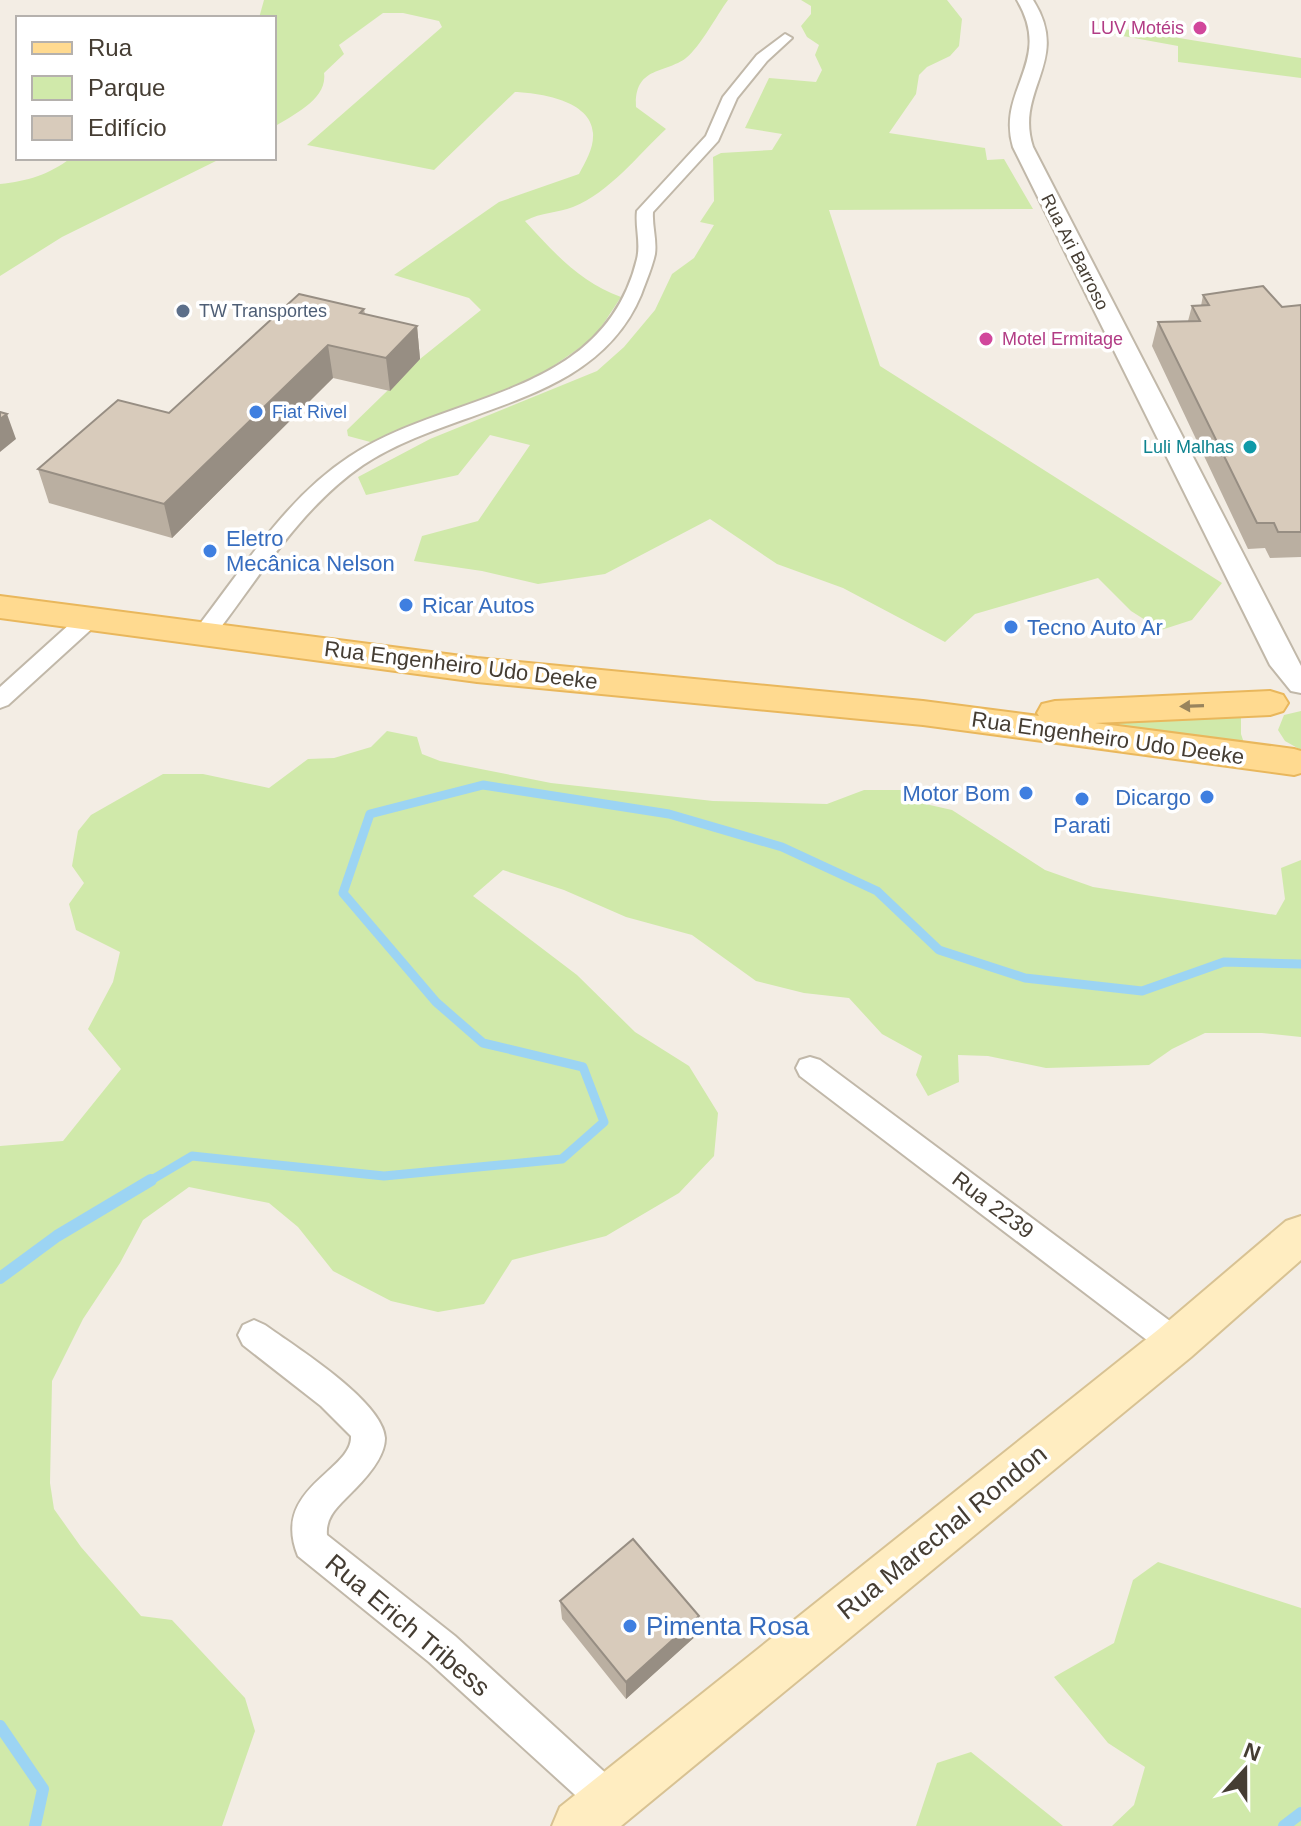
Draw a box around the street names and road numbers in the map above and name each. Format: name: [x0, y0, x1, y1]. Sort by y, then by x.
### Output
street label: Rua Ari Barroso: [1037, 191, 1113, 313]
street label: Rua Engenheiro Udo Deeke: [323, 636, 599, 694]
street label: Rua Engenheiro Udo Deeke: [970, 706, 1246, 770]
street label: Rua 2239: [947, 1166, 1039, 1244]
street label: Rua Marechal Rondon: [831, 1438, 1053, 1626]
street label: Rua Erich Tribess: [320, 1548, 496, 1702]

